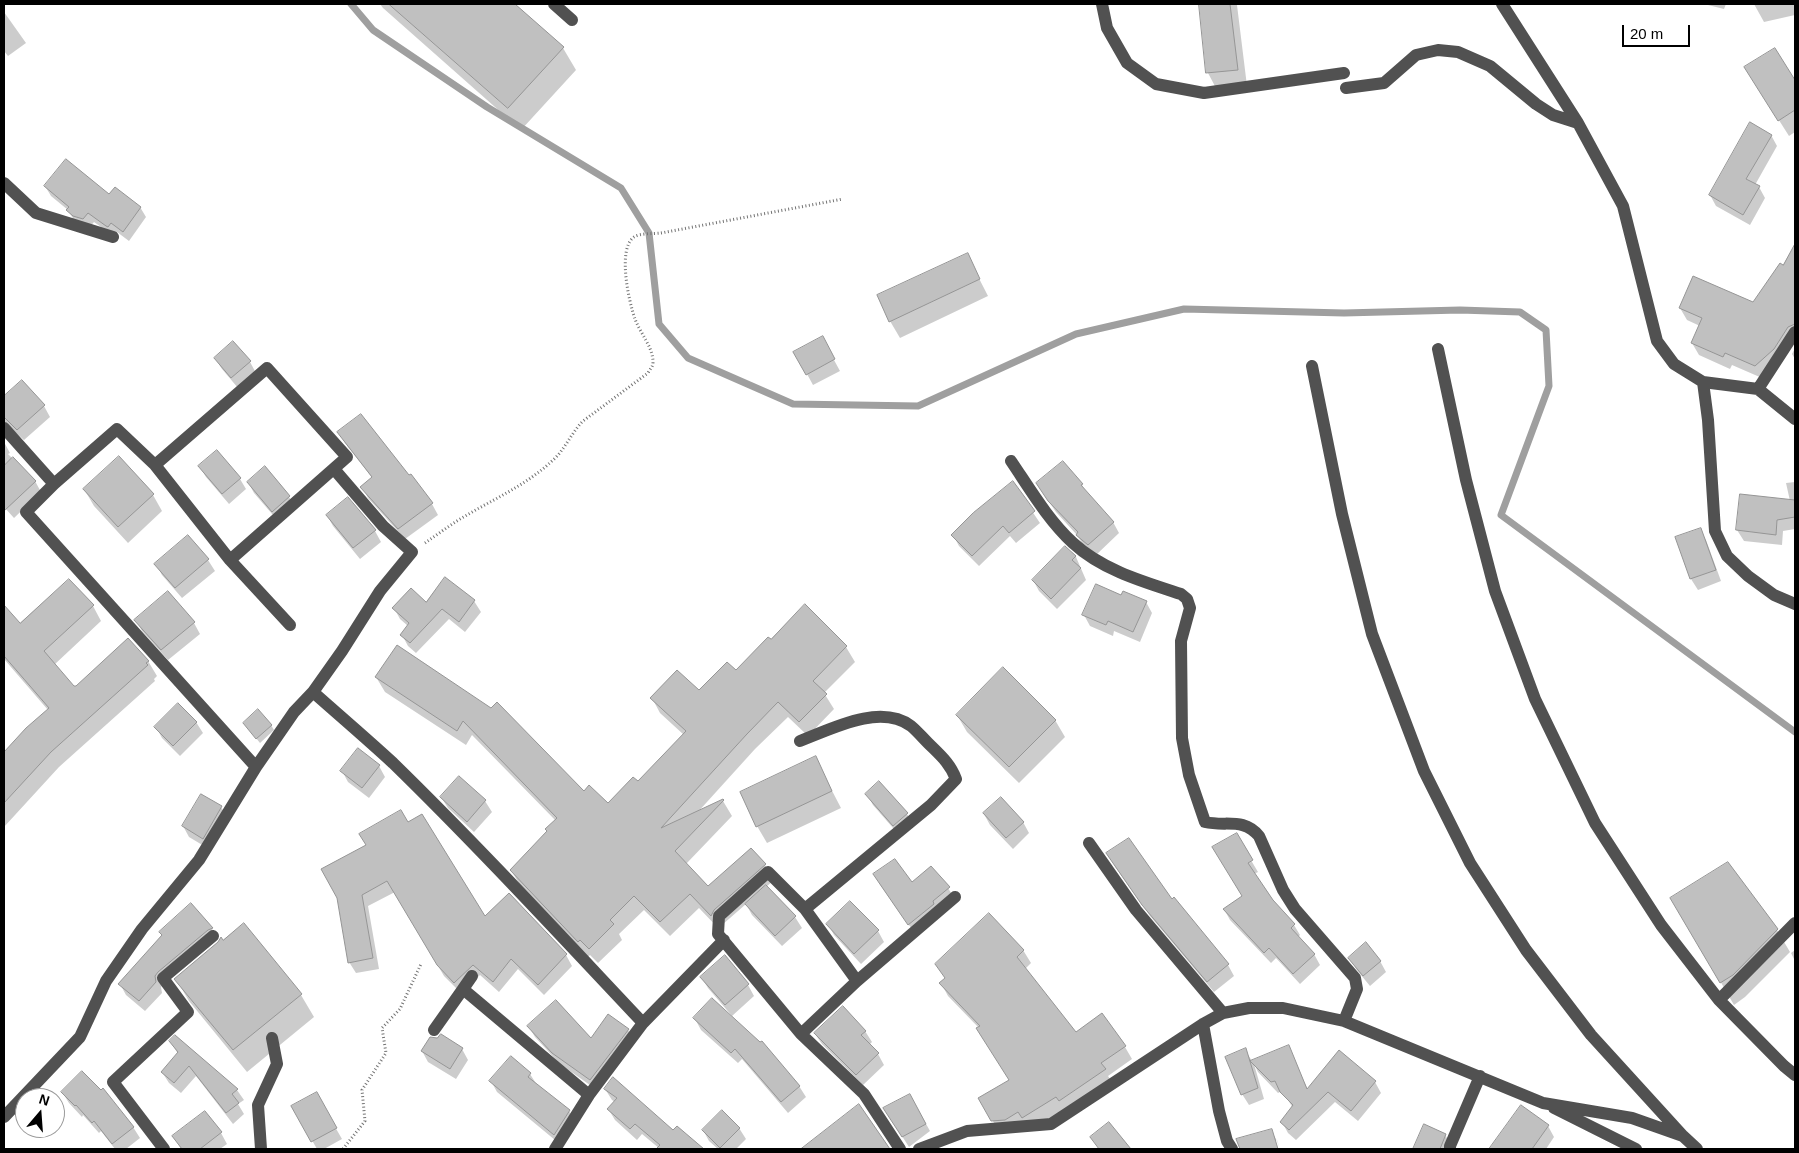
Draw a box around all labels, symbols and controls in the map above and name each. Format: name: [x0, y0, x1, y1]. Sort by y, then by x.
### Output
scale bar: [1624, 15, 1692, 47]
text: 20 m: [1630, 25, 1663, 42]
north arrow: [15, 1088, 65, 1138]
text: N: [37, 1091, 52, 1109]

